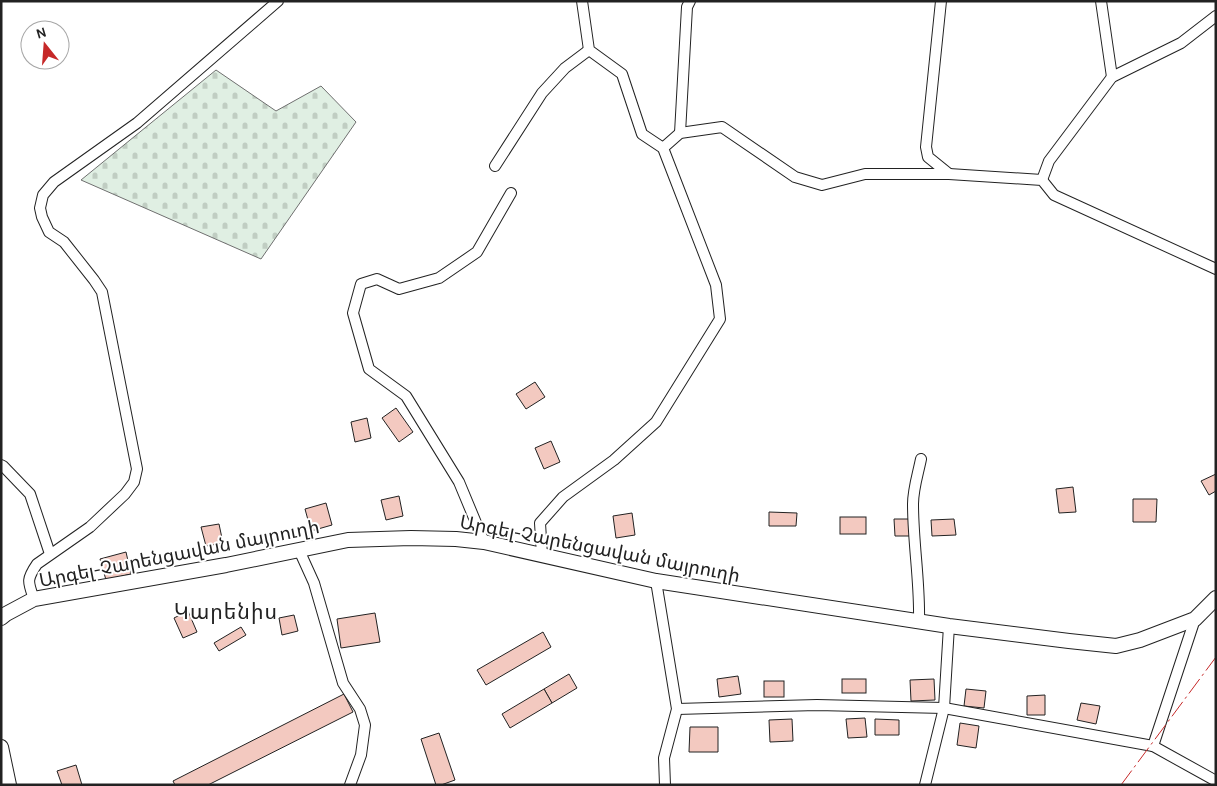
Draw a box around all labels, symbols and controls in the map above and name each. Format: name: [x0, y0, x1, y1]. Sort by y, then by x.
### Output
north arrow: [20, 20, 70, 70]
text: N: [34, 23, 49, 43]
street label: Արգել-Չարենցավան մայրուղի: [458, 511, 742, 587]
street label: Արգել-Չարենցավան մայրուղի: [37, 516, 321, 592]
district label: Կարենիս: [174, 600, 278, 624]

